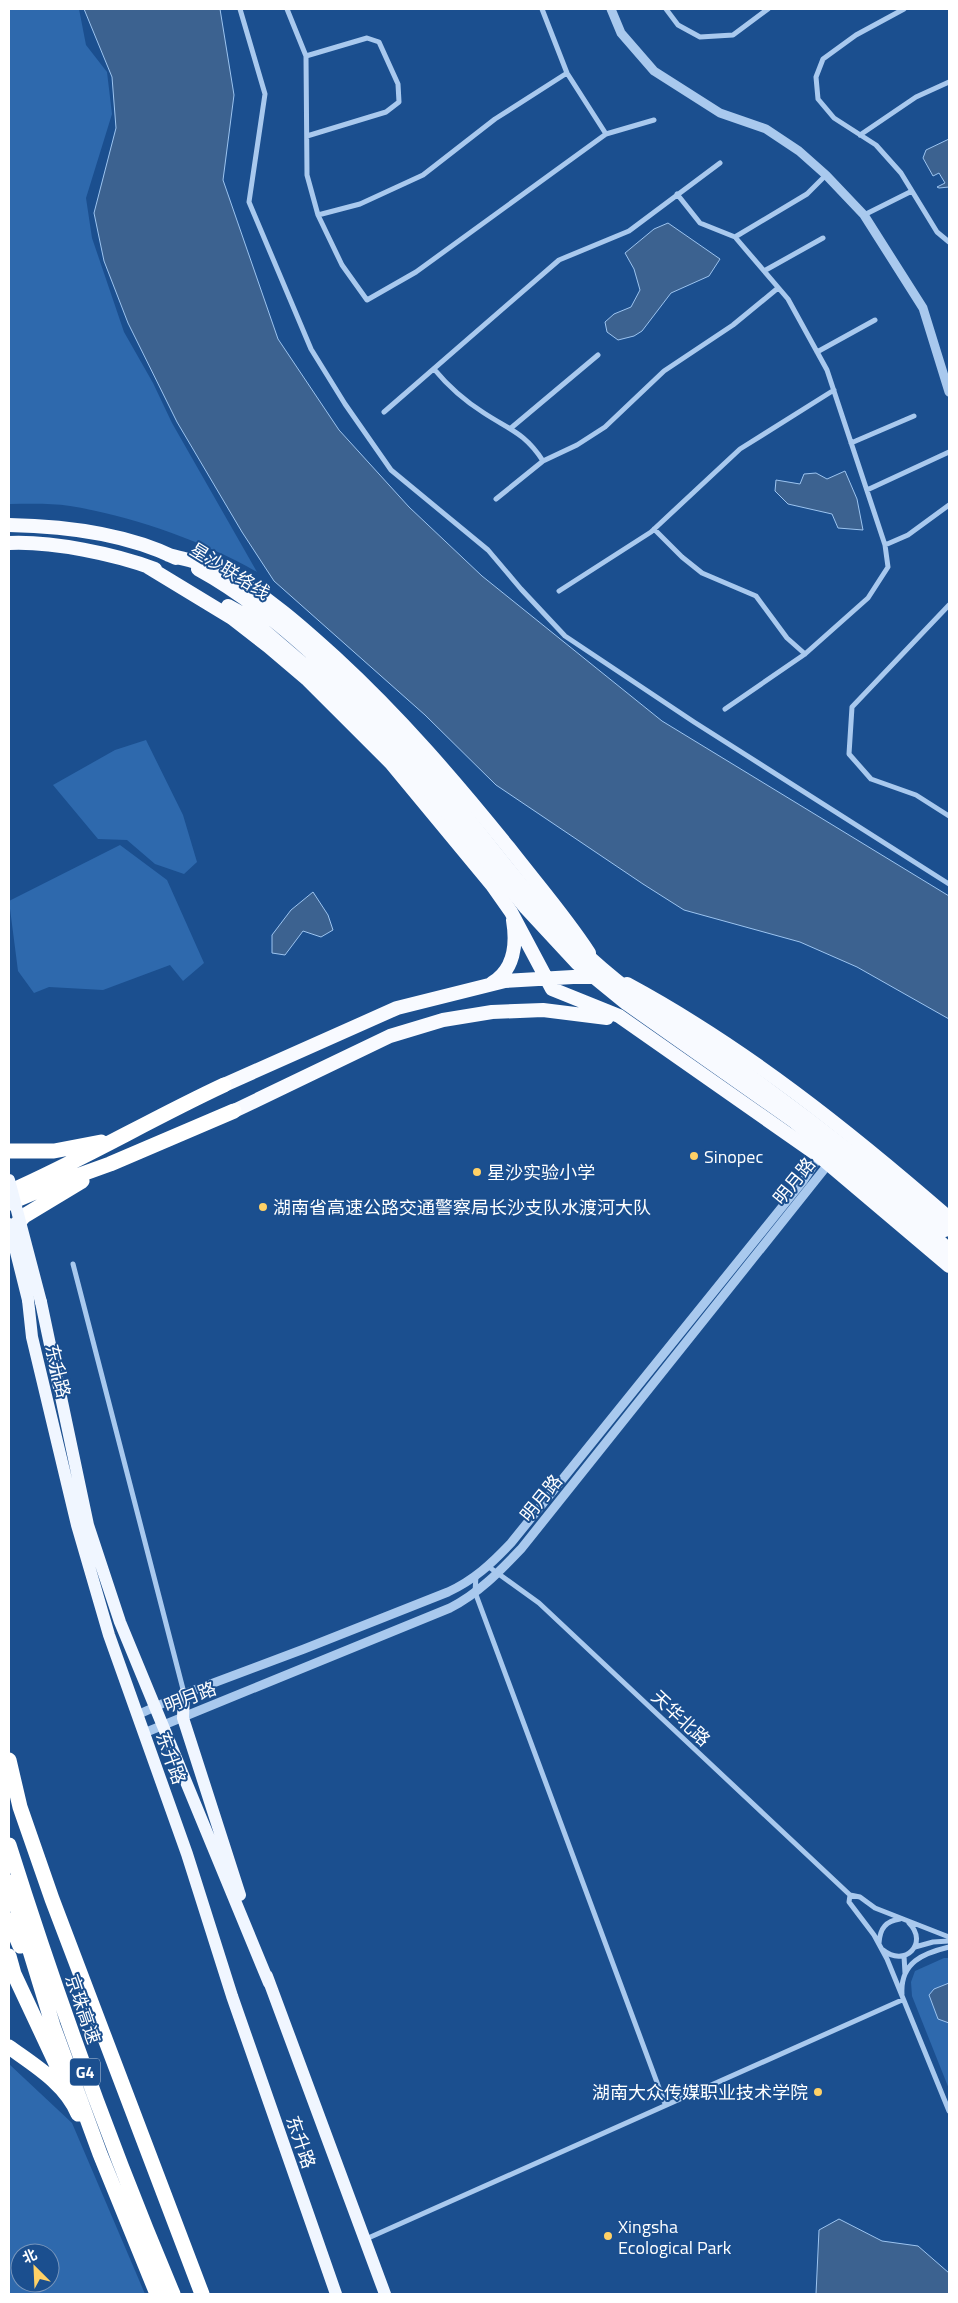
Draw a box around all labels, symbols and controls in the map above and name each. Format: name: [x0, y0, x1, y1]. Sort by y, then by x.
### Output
street label: 星沙联络线: [185, 536, 275, 606]
place label: Sinopec: [704, 1143, 763, 1170]
marker: Sinopec: [688, 1150, 700, 1162]
street label: 明月路: [767, 1152, 821, 1210]
place label: 星沙实验小学: [487, 1159, 595, 1186]
marker: 星沙实验小学: [471, 1166, 483, 1178]
place label: 湖南省高速公路交通警察局长沙支队水渡河大队: [273, 1194, 651, 1221]
marker: 湖南省高速公路交通警察局长沙支队水渡河大队: [257, 1201, 269, 1213]
street label: 东升路: [38, 1342, 78, 1400]
street label: 明月路: [514, 1469, 568, 1527]
street label: 明月路: [160, 1675, 220, 1719]
street label: 天华北路: [645, 1684, 717, 1752]
street label: 东升路: [149, 1728, 193, 1788]
street label: 京珠高速: [59, 1971, 107, 2047]
road number: G4: [70, 2058, 100, 2086]
place label: 湖南大众传媒职业技术学院: [592, 2079, 808, 2106]
marker: 湖南大众传媒职业技术学院: [812, 2086, 824, 2098]
street label: 东升路: [279, 2112, 323, 2172]
place label: Xingsha Ecological Park: [618, 2213, 732, 2261]
marker: Xingsha Ecological Park: [602, 2230, 614, 2242]
north arrow: [10, 2243, 60, 2293]
text: 北: [19, 2243, 40, 2268]

